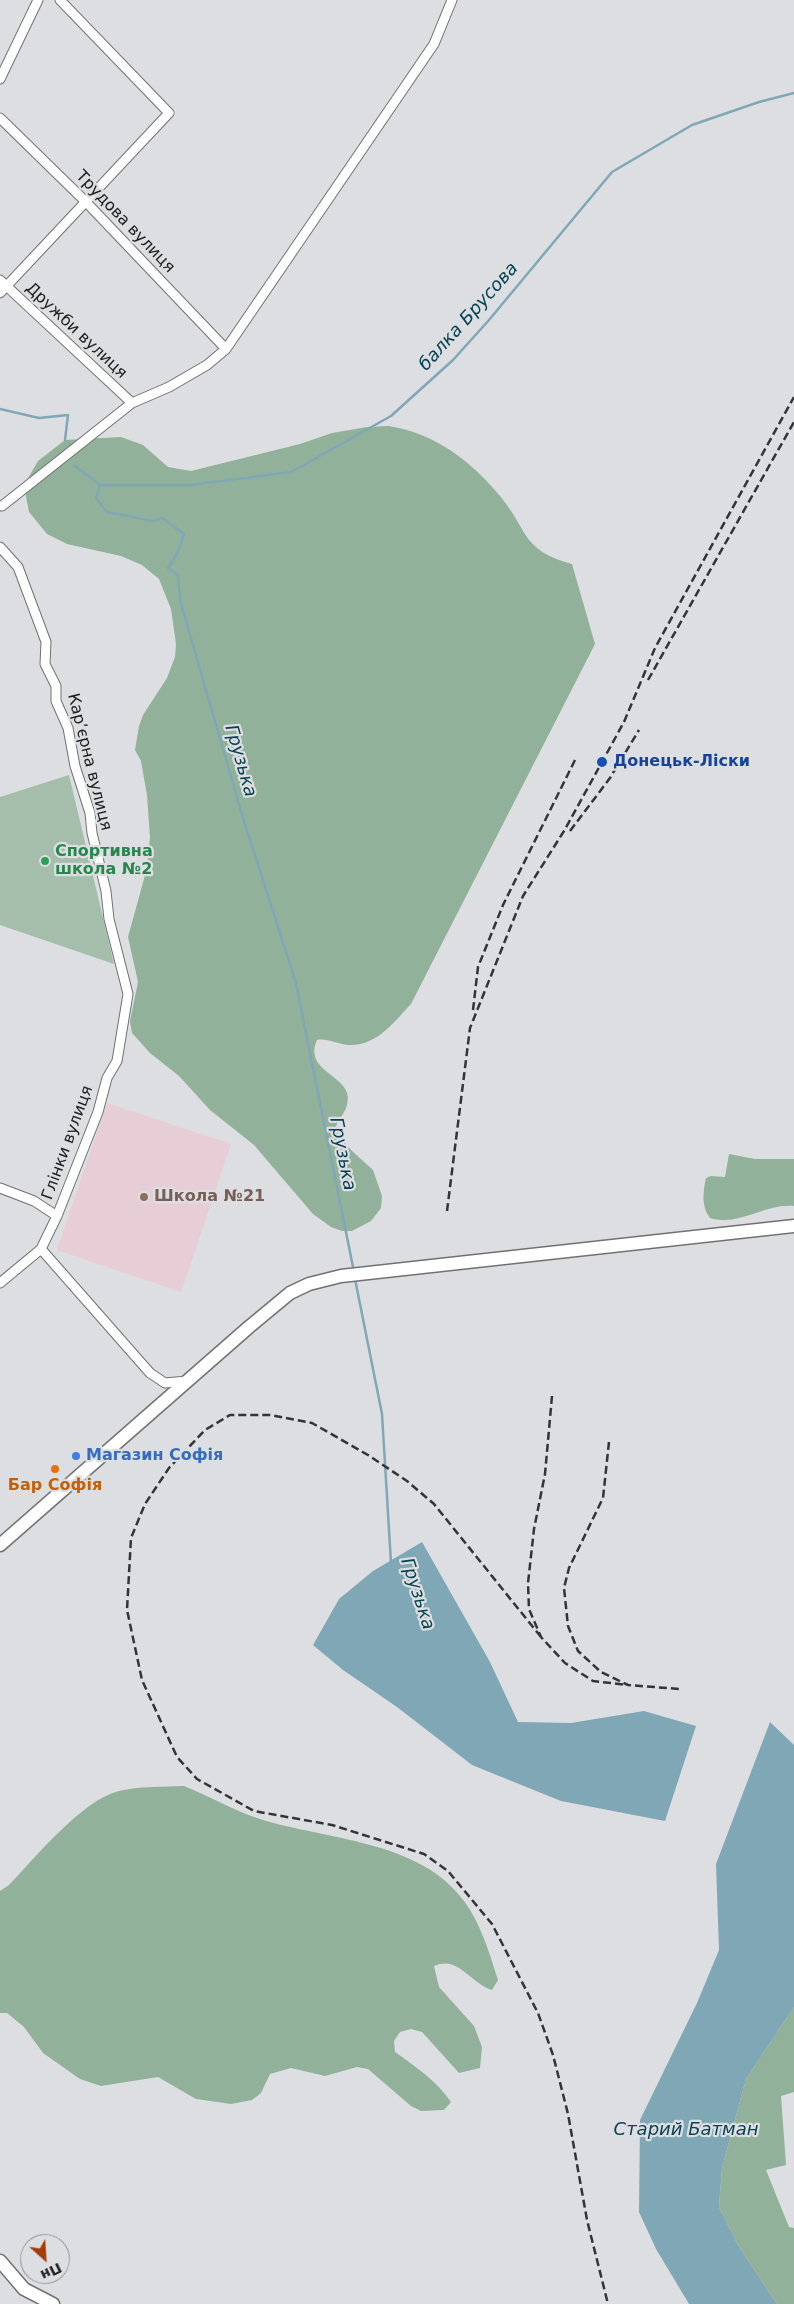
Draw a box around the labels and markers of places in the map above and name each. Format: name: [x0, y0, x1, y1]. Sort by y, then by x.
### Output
place label: Донецьк-Ліски: [613, 752, 750, 772]
marker: Донецьк-Ліски: [595, 755, 609, 769]
place label: Спортивна школа №2: [55, 842, 153, 880]
marker: Спортивна школа №2: [39, 855, 51, 867]
place label: Школа №21: [154, 1187, 265, 1207]
marker: Школа №21: [138, 1191, 150, 1203]
place label: Магазин Софія: [86, 1446, 223, 1466]
marker: Магазин Софія: [70, 1450, 82, 1462]
marker: Бар Софія: [49, 1463, 61, 1475]
place label: Бар Софія: [8, 1476, 102, 1496]

